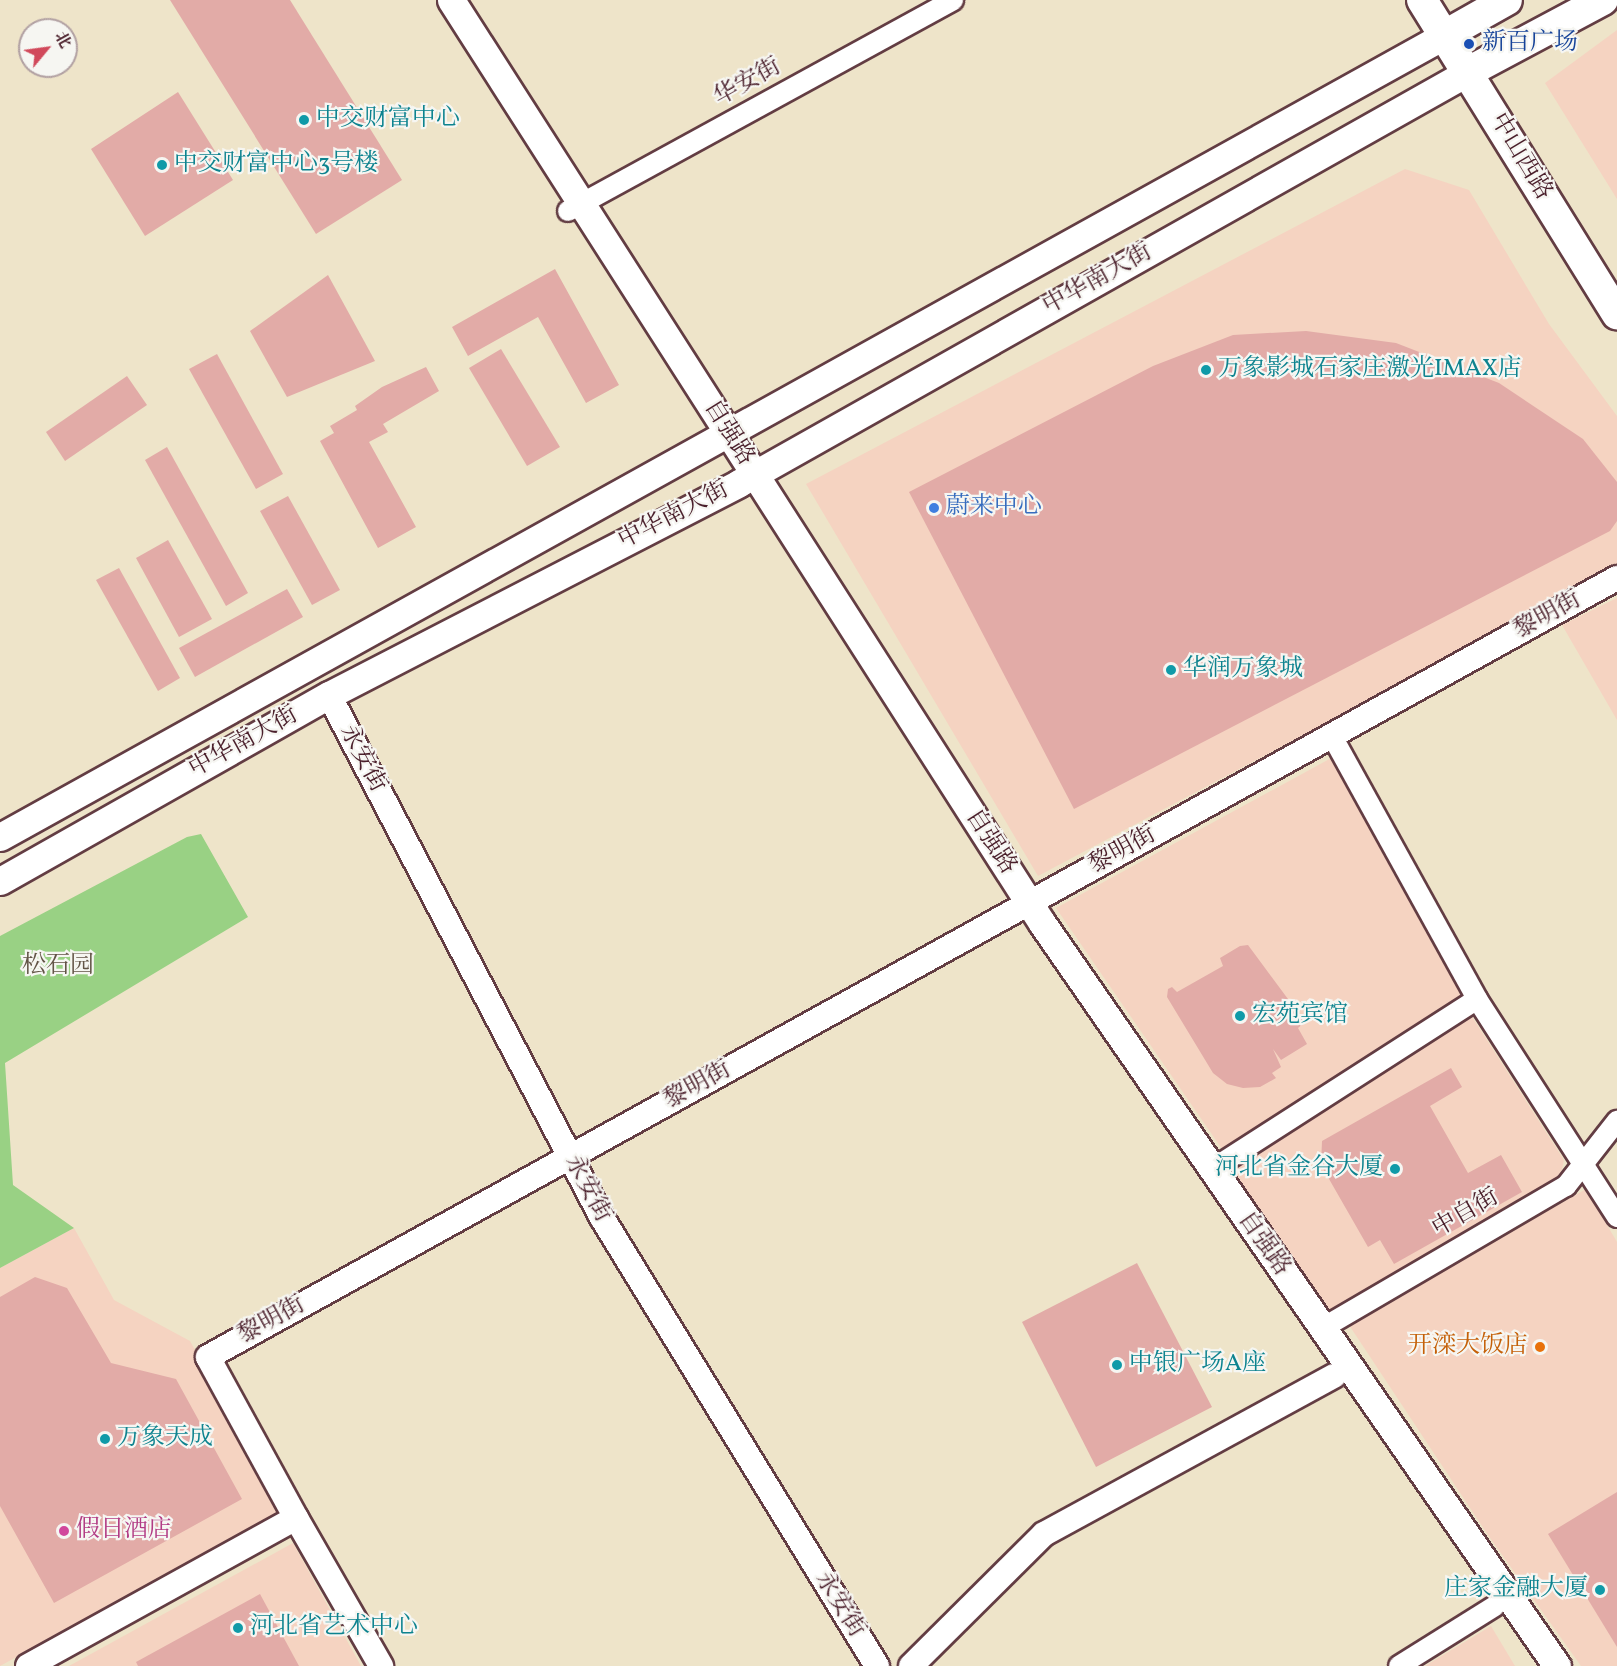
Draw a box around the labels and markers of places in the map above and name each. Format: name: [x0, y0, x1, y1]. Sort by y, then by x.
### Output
place label: 新百广场: [1482, 30, 1578, 58]
marker: 新百广场: [1460, 35, 1478, 53]
place label: 中交财富中心: [316, 106, 460, 134]
marker: 中交财富中心: [297, 113, 311, 127]
place label: 中交财富中心3号楼: [174, 151, 378, 179]
marker: 中交财富中心3号楼: [155, 158, 169, 172]
place label: 万象影城石家庄激光IMAX店: [1218, 356, 1522, 384]
marker: 万象影城石家庄激光IMAX店: [1199, 363, 1213, 377]
place label: 蔚来中心: [946, 494, 1042, 522]
marker: 蔚来中心: [927, 501, 941, 515]
place label: 华润万象城: [1183, 656, 1303, 684]
marker: 华润万象城: [1164, 663, 1178, 677]
place label: 宏苑宾馆: [1252, 1002, 1348, 1030]
marker: 宏苑宾馆: [1233, 1009, 1247, 1023]
place label: 河北省金谷大厦: [1215, 1155, 1383, 1183]
marker: 河北省金谷大厦: [1388, 1162, 1402, 1176]
place label: 开滦大饭店: [1408, 1333, 1528, 1361]
marker: 开滦大饭店: [1533, 1340, 1547, 1354]
place label: 中银广场A座: [1129, 1351, 1266, 1379]
marker: 中银广场A座: [1110, 1358, 1124, 1372]
place label: 万象天成: [117, 1425, 213, 1453]
marker: 万象天成: [98, 1432, 112, 1446]
place label: 假日酒店: [76, 1517, 172, 1545]
marker: 假日酒店: [57, 1524, 71, 1538]
place label: 庄家金融大厦: [1444, 1576, 1588, 1604]
marker: 庄家金融大厦: [1593, 1583, 1607, 1597]
place label: 河北省艺术中心: [250, 1614, 418, 1642]
marker: 河北省艺术中心: [231, 1621, 245, 1635]

